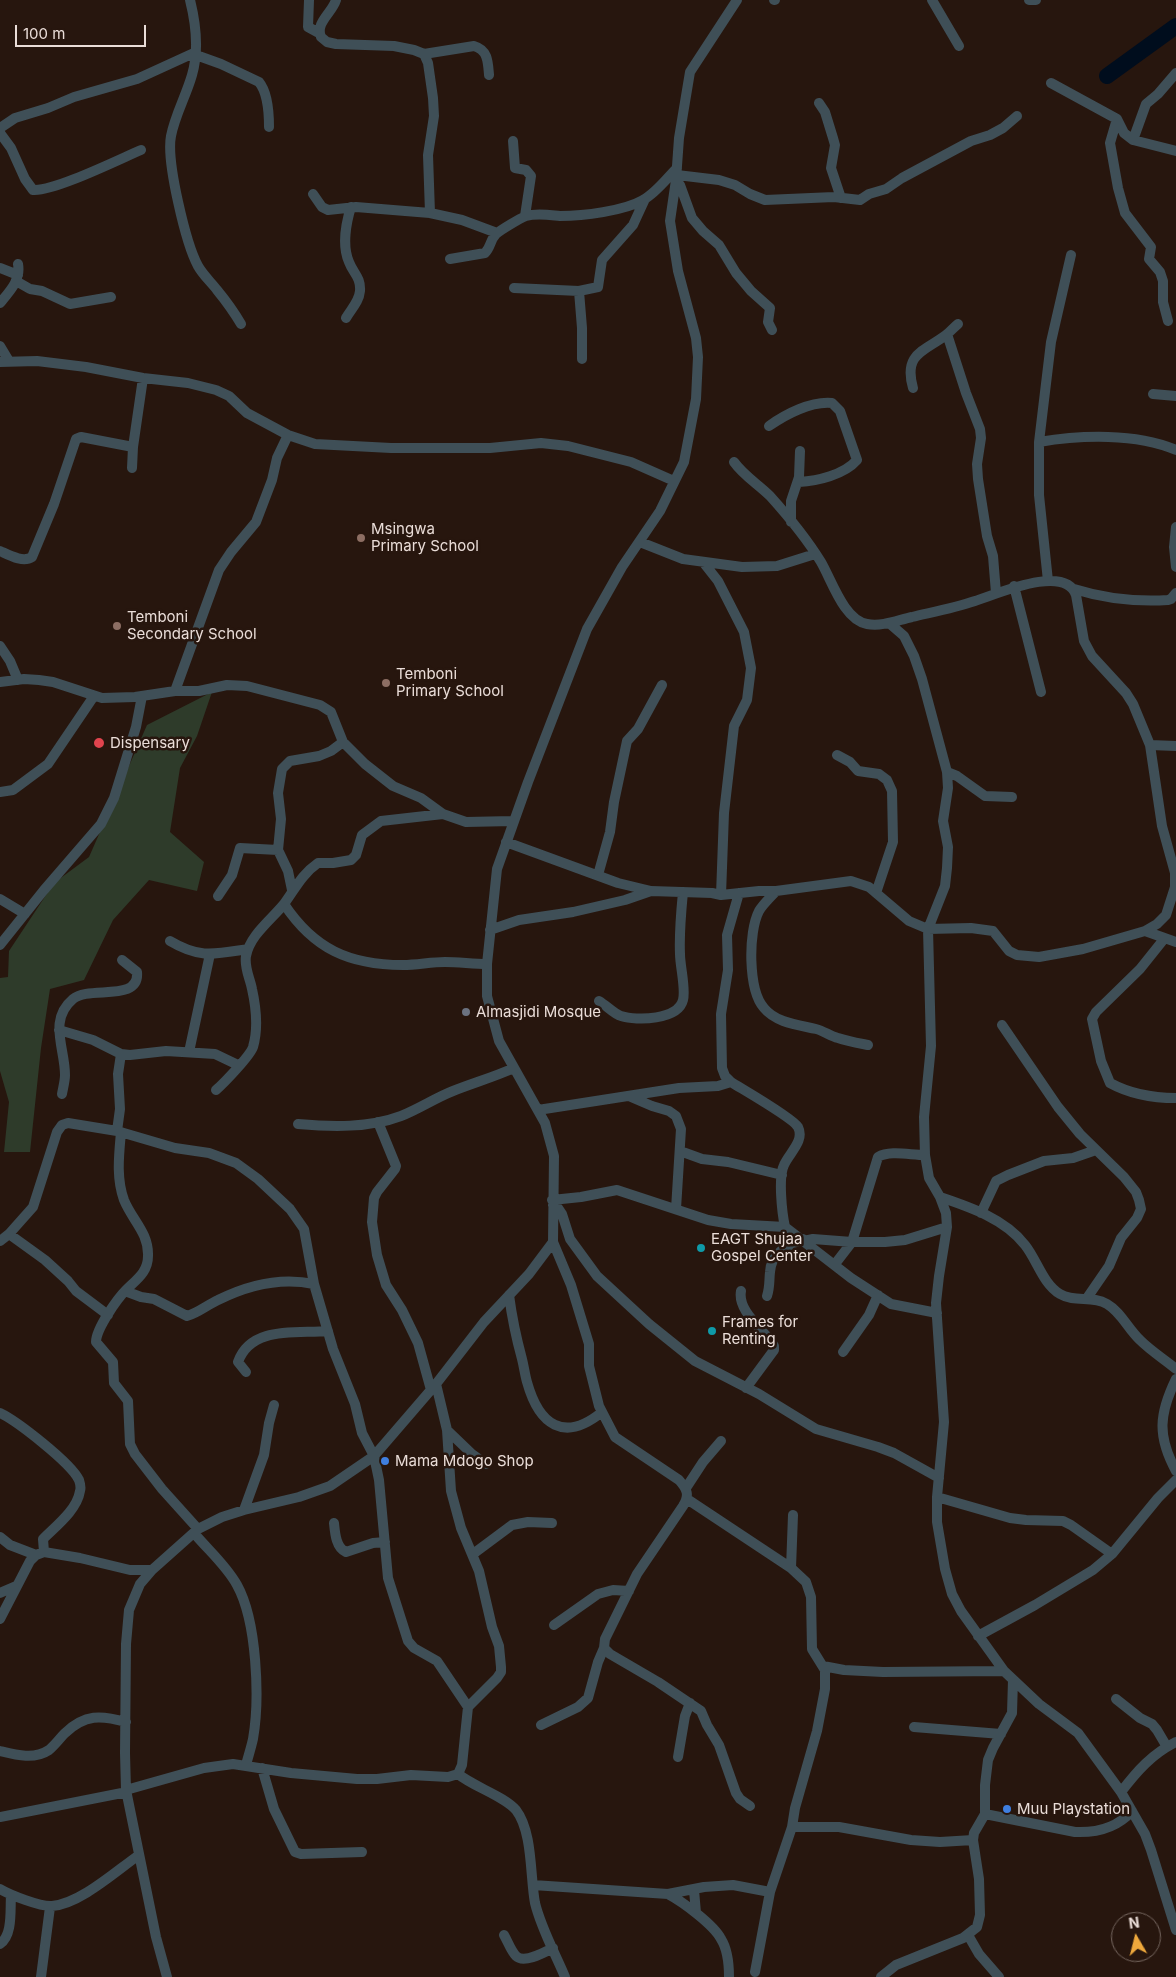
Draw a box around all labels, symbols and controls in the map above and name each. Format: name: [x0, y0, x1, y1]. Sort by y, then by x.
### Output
scale bar: [18, 15, 149, 47]
text: 100 m: [23, 24, 65, 43]
place label: Msingwa Primary School: [371, 520, 479, 555]
marker: Msingwa Primary School: [355, 532, 367, 544]
place label: Temboni Secondary School: [127, 608, 257, 643]
marker: Temboni Secondary School: [111, 620, 123, 632]
place label: Temboni Primary School: [396, 665, 504, 700]
marker: Temboni Primary School: [380, 677, 392, 689]
place label: Dispensary: [110, 734, 190, 752]
marker: Dispensary: [92, 736, 106, 750]
place label: Almasjidi Mosque: [476, 1003, 601, 1021]
marker: Almasjidi Mosque: [460, 1006, 472, 1018]
place label: EAGT Shujaa Gospel Center: [711, 1230, 813, 1265]
marker: EAGT Shujaa Gospel Center: [695, 1242, 707, 1254]
place label: Frames for Renting: [722, 1313, 798, 1348]
marker: Frames for Renting: [706, 1325, 718, 1337]
place label: Mama Mdogo Shop: [395, 1452, 534, 1470]
marker: Mama Mdogo Shop: [379, 1455, 391, 1467]
place label: Muu Playstation: [1017, 1800, 1130, 1818]
marker: Muu Playstation: [1001, 1803, 1013, 1815]
north arrow: [1111, 1912, 1161, 1962]
text: N: [1128, 1913, 1140, 1932]

